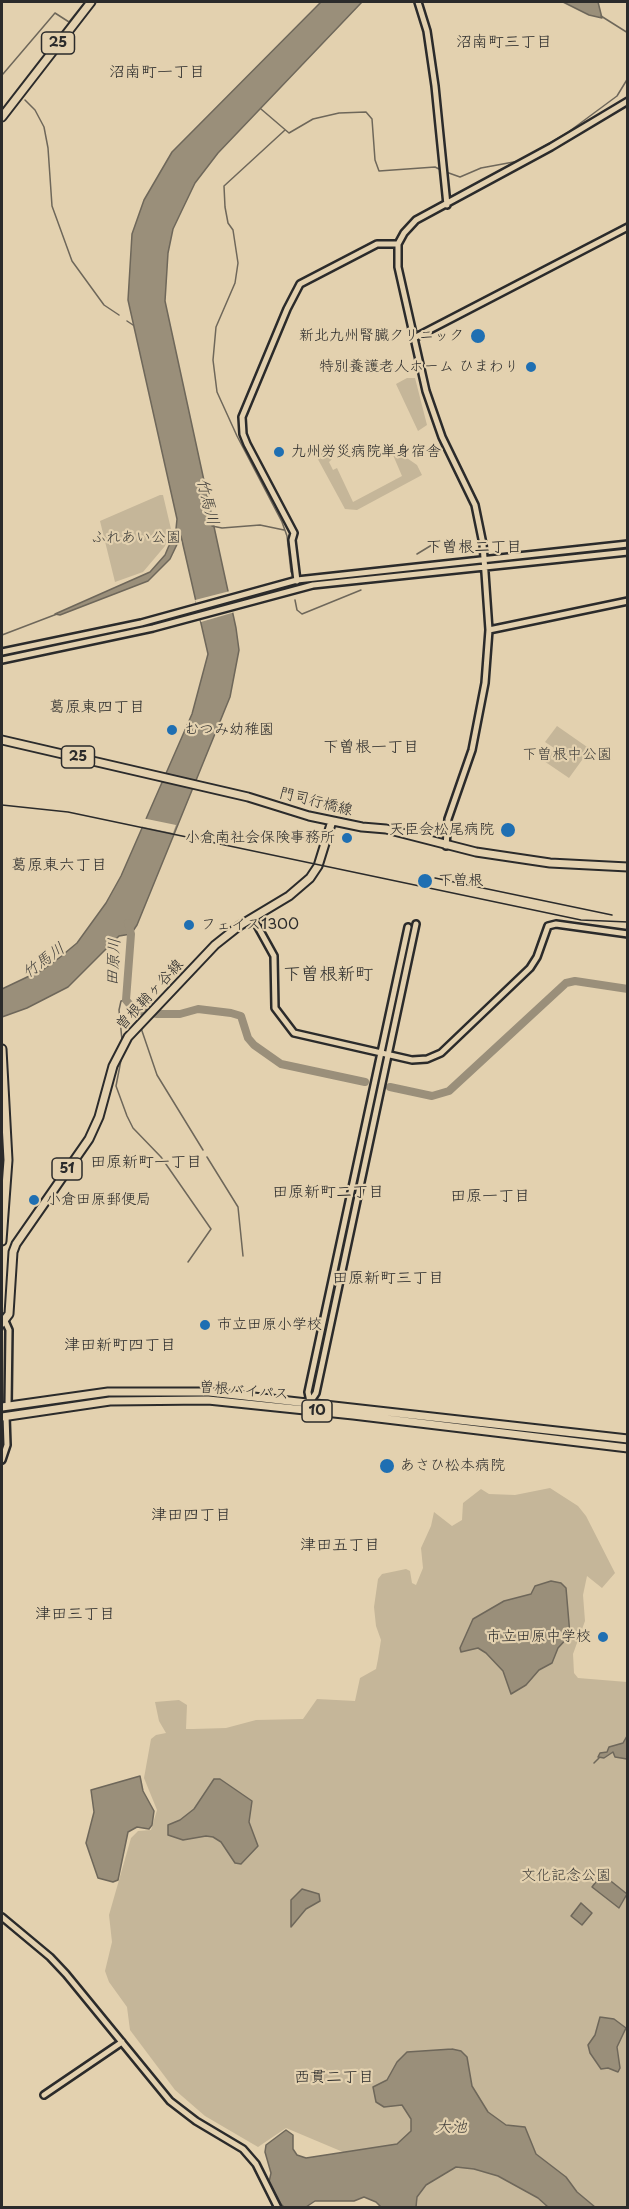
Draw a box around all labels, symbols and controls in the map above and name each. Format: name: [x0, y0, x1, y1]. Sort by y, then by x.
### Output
road number: 25: [42, 32, 74, 54]
district label: 沼南町三丁目: [456, 33, 552, 53]
district label: 沼南町一丁目: [109, 63, 205, 83]
place label: 新北九州腎臓クリニック: [299, 327, 464, 345]
marker: 新北九州腎臓クリニック: [469, 327, 487, 345]
place label: 特別養護老人ホーム ひまわり: [319, 358, 519, 376]
marker: 特別養護老人ホーム ひまわり: [524, 360, 538, 374]
place label: 九州労災病院単身宿舎: [291, 443, 441, 461]
marker: 九州労災病院単身宿舎: [272, 445, 286, 459]
water label: 竹馬川: [192, 476, 222, 528]
park label: ふれあい公園: [91, 529, 181, 547]
district label: 下曽根二丁目: [426, 538, 522, 558]
district label: 葛原東四丁目: [49, 698, 145, 718]
place label: むつみ幼稚園: [184, 721, 274, 739]
marker: むつみ幼稚園: [165, 723, 179, 737]
district label: 下曽根一丁目: [323, 738, 419, 758]
road number: 25: [62, 746, 94, 768]
park label: 下曽根中公園: [522, 746, 612, 764]
street label: 門司行橋線: [277, 784, 355, 820]
place label: 天臣会松尾病院: [389, 821, 494, 839]
marker: 天臣会松尾病院: [499, 821, 517, 839]
place label: 小倉南社会保険事務所: [185, 829, 335, 847]
marker: 小倉南社会保険事務所: [340, 831, 354, 845]
district label: 葛原東六丁目: [11, 856, 107, 876]
marker: 下曽根: [416, 872, 434, 890]
place label: 下曽根: [438, 872, 483, 890]
place label: フェイス1300: [201, 916, 299, 934]
marker: フェイス1300: [182, 918, 196, 932]
water label: 田原川: [103, 938, 125, 986]
water label: 竹馬川: [19, 939, 69, 983]
street label: 曽根鞘ヶ谷線: [113, 956, 187, 1034]
district label: 下曽根新町: [283, 964, 373, 986]
district label: 田原新町一丁目: [90, 1153, 202, 1173]
road number: 51: [52, 1158, 82, 1180]
district label: 田原新町二丁目: [272, 1183, 384, 1203]
district label: 田原一丁目: [450, 1187, 530, 1207]
place label: 小倉田原郵便局: [46, 1191, 151, 1209]
marker: 小倉田原郵便局: [27, 1193, 41, 1207]
district label: 田原新町三丁目: [332, 1269, 444, 1289]
place label: 市立田原小学校: [217, 1316, 322, 1334]
marker: 市立田原小学校: [198, 1318, 212, 1332]
district label: 津田新町四丁目: [64, 1336, 176, 1356]
street label: 曽根バイパス: [198, 1378, 290, 1404]
road number: 10: [302, 1400, 332, 1422]
marker: あさひ松本病院: [378, 1457, 396, 1475]
place label: あさひ松本病院: [400, 1457, 505, 1475]
district label: 津田四丁目: [151, 1506, 231, 1526]
district label: 津田五丁目: [300, 1536, 380, 1556]
district label: 津田三丁目: [35, 1605, 115, 1625]
place label: 市立田原中学校: [486, 1628, 591, 1646]
marker: 市立田原中学校: [596, 1630, 610, 1644]
park label: 文化記念公園: [521, 1867, 611, 1885]
district label: 西貫二丁目: [294, 2068, 374, 2088]
water label: 大池: [435, 2118, 467, 2138]

